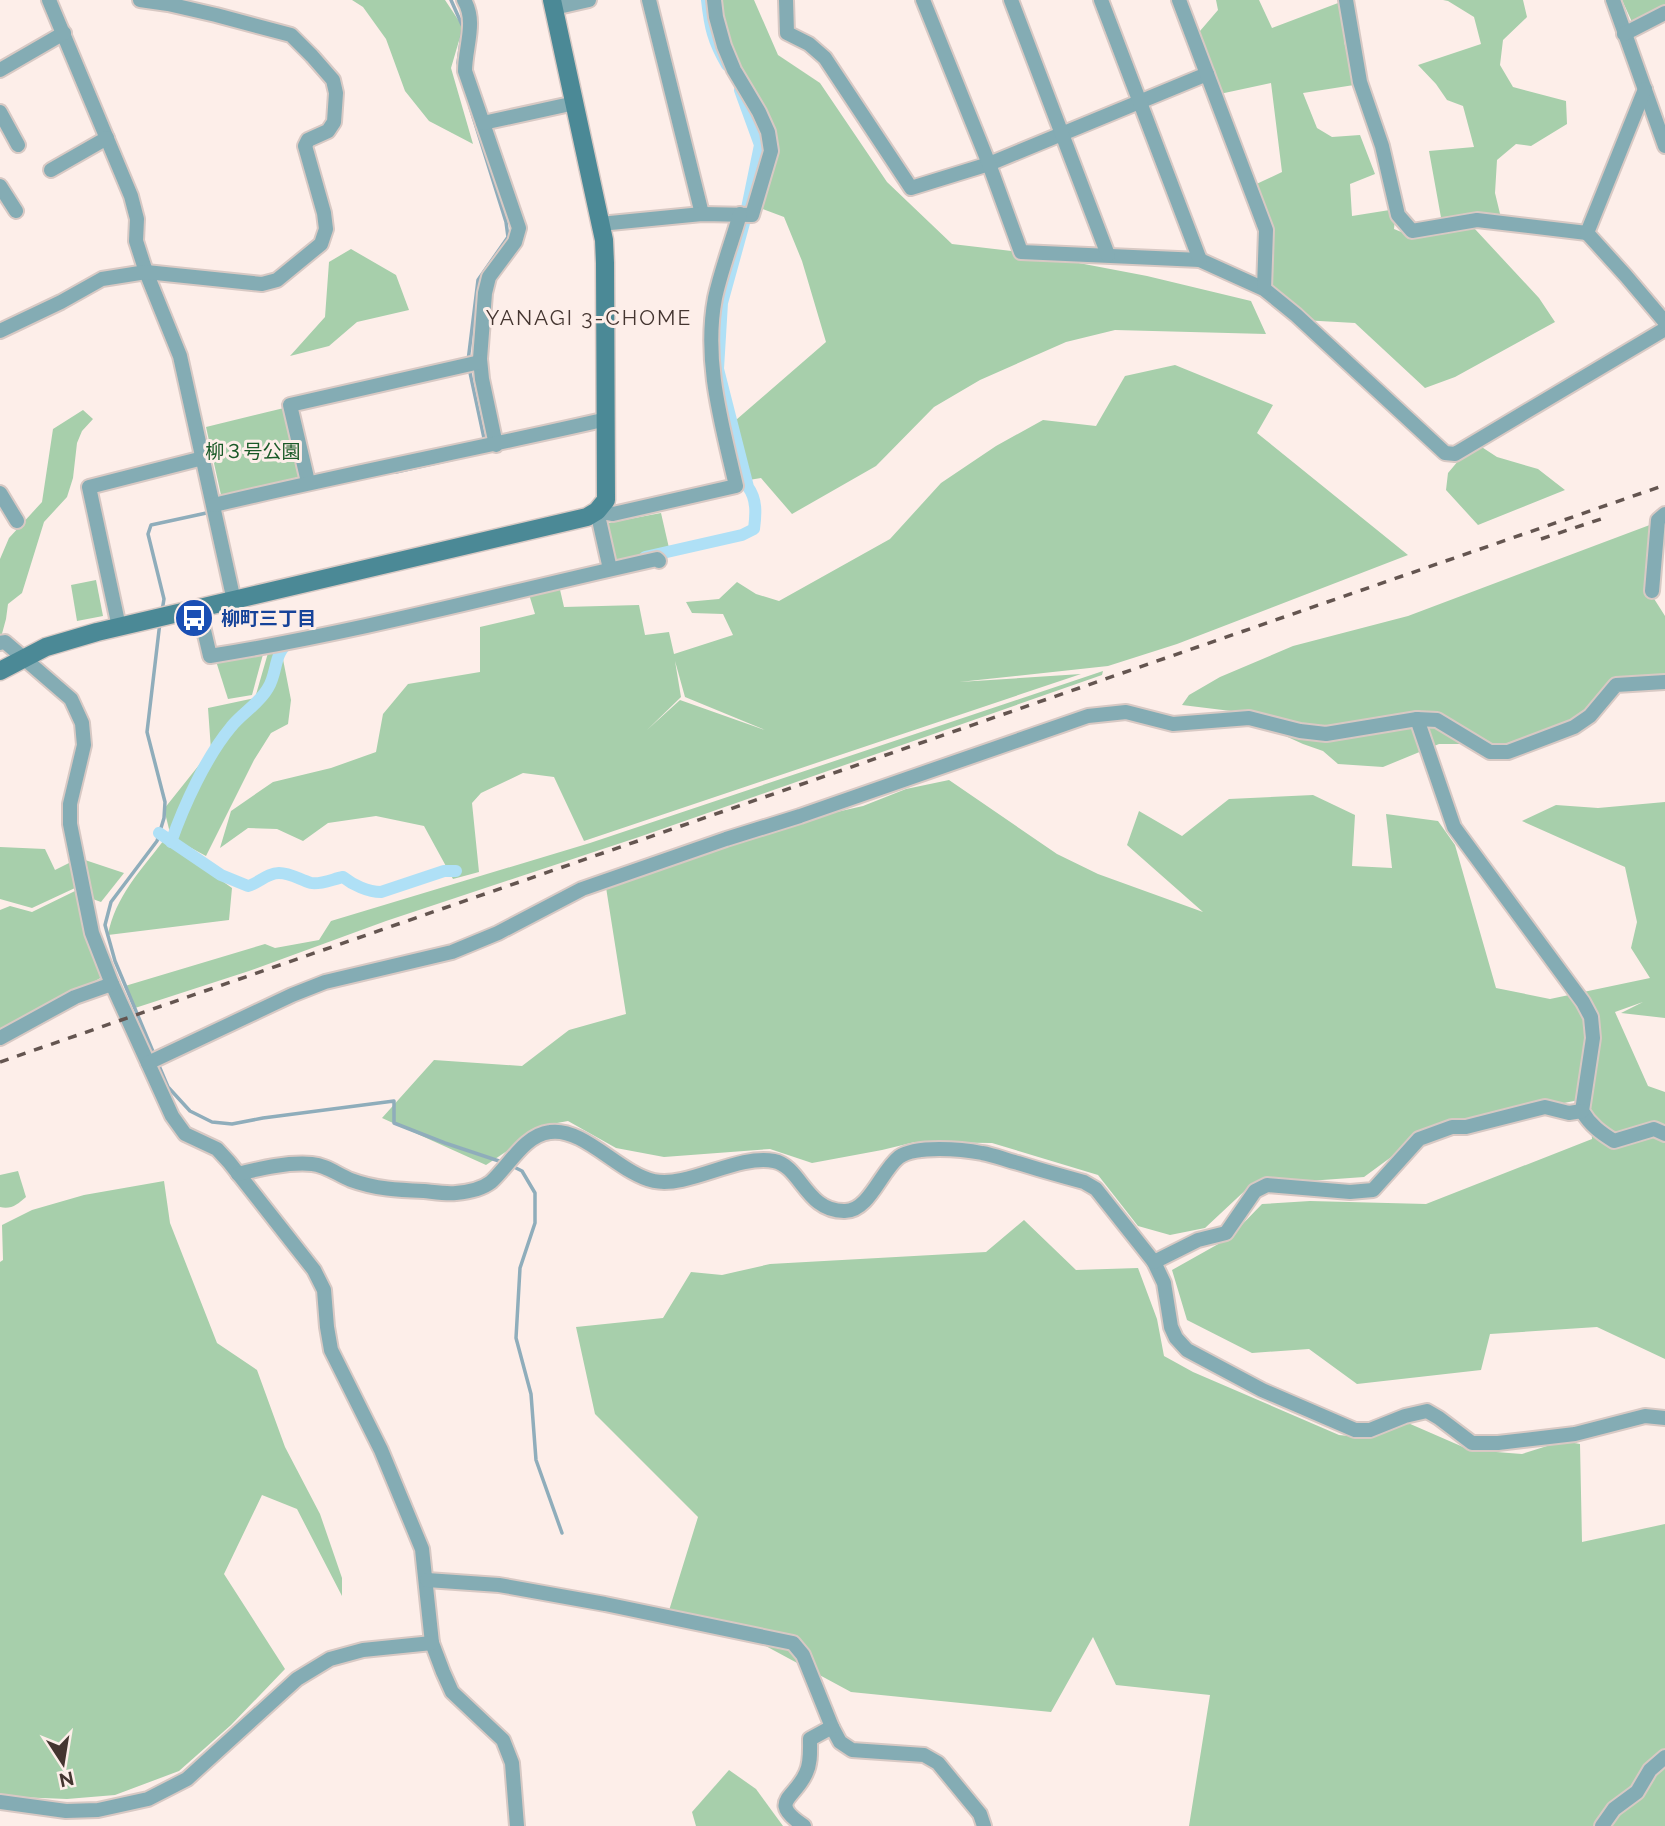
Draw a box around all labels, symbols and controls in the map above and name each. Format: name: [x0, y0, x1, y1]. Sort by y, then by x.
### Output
district label: YANAGI 3-CHOME: [486, 305, 692, 330]
park label: 柳３号公園: [205, 440, 301, 462]
bus stop icon: 柳町三丁目: [173, 597, 215, 639]
place label: 柳町三丁目: [221, 607, 316, 629]
north arrow: [28, 1728, 98, 1798]
text: N: [57, 1767, 76, 1792]

